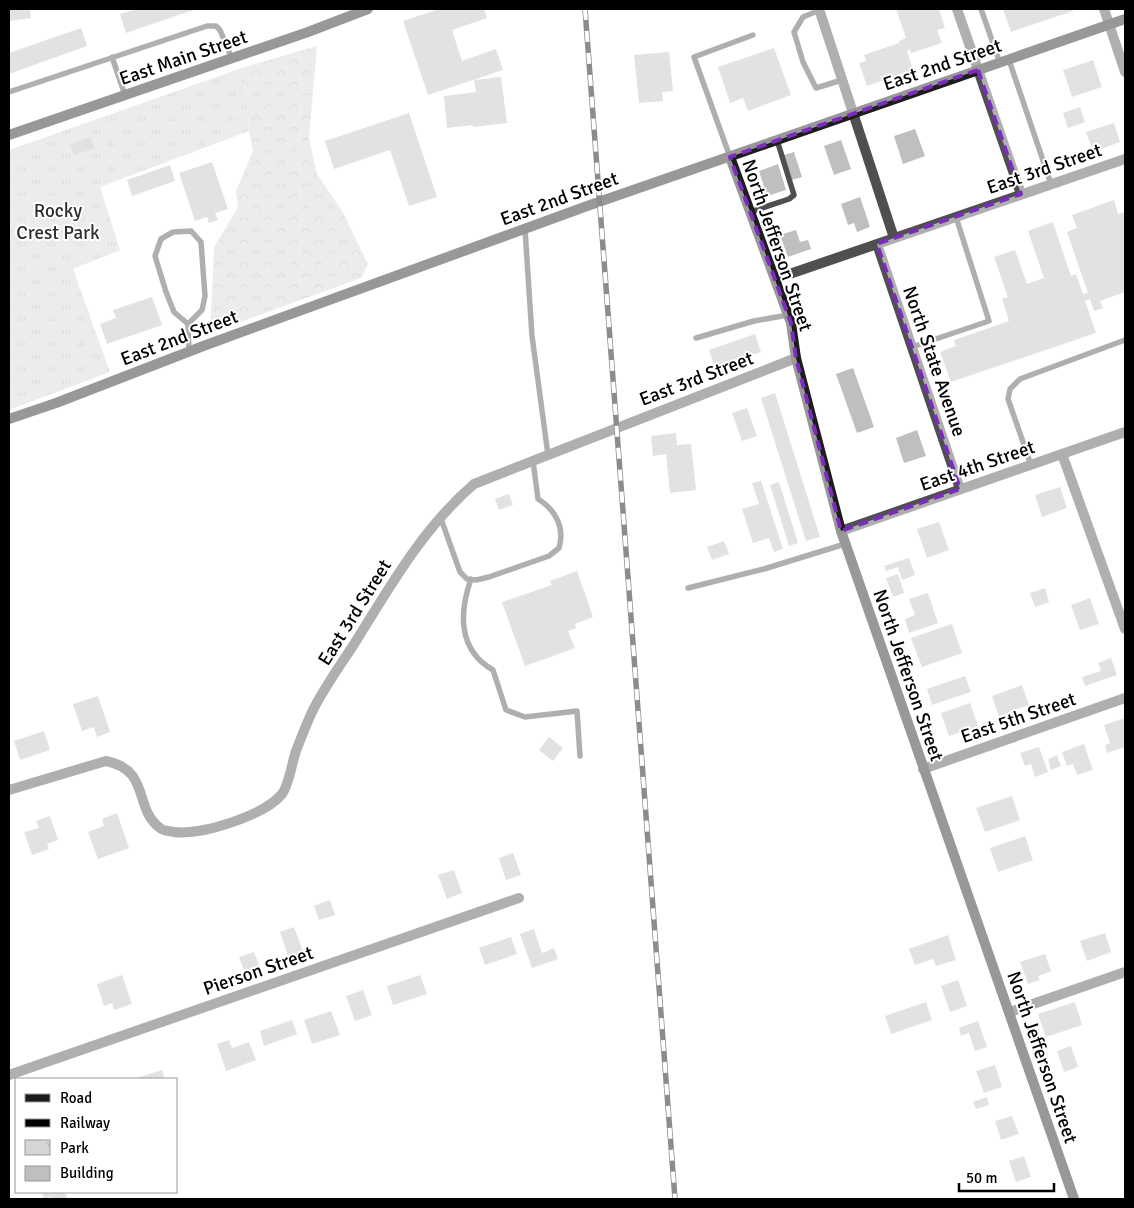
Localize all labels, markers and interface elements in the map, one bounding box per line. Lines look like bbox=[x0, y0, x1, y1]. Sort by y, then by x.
street label: East Main Street bbox=[116, 25, 251, 91]
street label: East 2nd Street bbox=[880, 33, 1005, 96]
street label: East 3rd Street bbox=[984, 138, 1105, 200]
street label: North Jefferson Street bbox=[736, 156, 818, 335]
street label: East 2nd Street bbox=[497, 166, 622, 231]
park label: Rocky Crest Park bbox=[16, 199, 100, 245]
street label: North State Avenue bbox=[897, 283, 971, 440]
street label: East 2nd Street bbox=[117, 304, 242, 371]
street label: East 3rd Street bbox=[636, 346, 757, 412]
street label: East 4th Street bbox=[917, 435, 1038, 497]
street label: East 3rd Street bbox=[313, 555, 397, 670]
street label: North Jefferson Street bbox=[867, 586, 949, 765]
street label: East 5th Street bbox=[958, 687, 1079, 749]
street label: Pierson Street bbox=[200, 941, 317, 1001]
street label: North Jefferson Street bbox=[1001, 968, 1083, 1147]
legend bbox=[15, 1078, 178, 1193]
text: Road bbox=[60, 1089, 92, 1107]
text: Railway bbox=[60, 1114, 110, 1132]
text: Park bbox=[60, 1139, 89, 1157]
scale bar bbox=[959, 1160, 1054, 1192]
text: Building bbox=[60, 1164, 114, 1182]
text: 50 m bbox=[966, 1169, 997, 1187]

